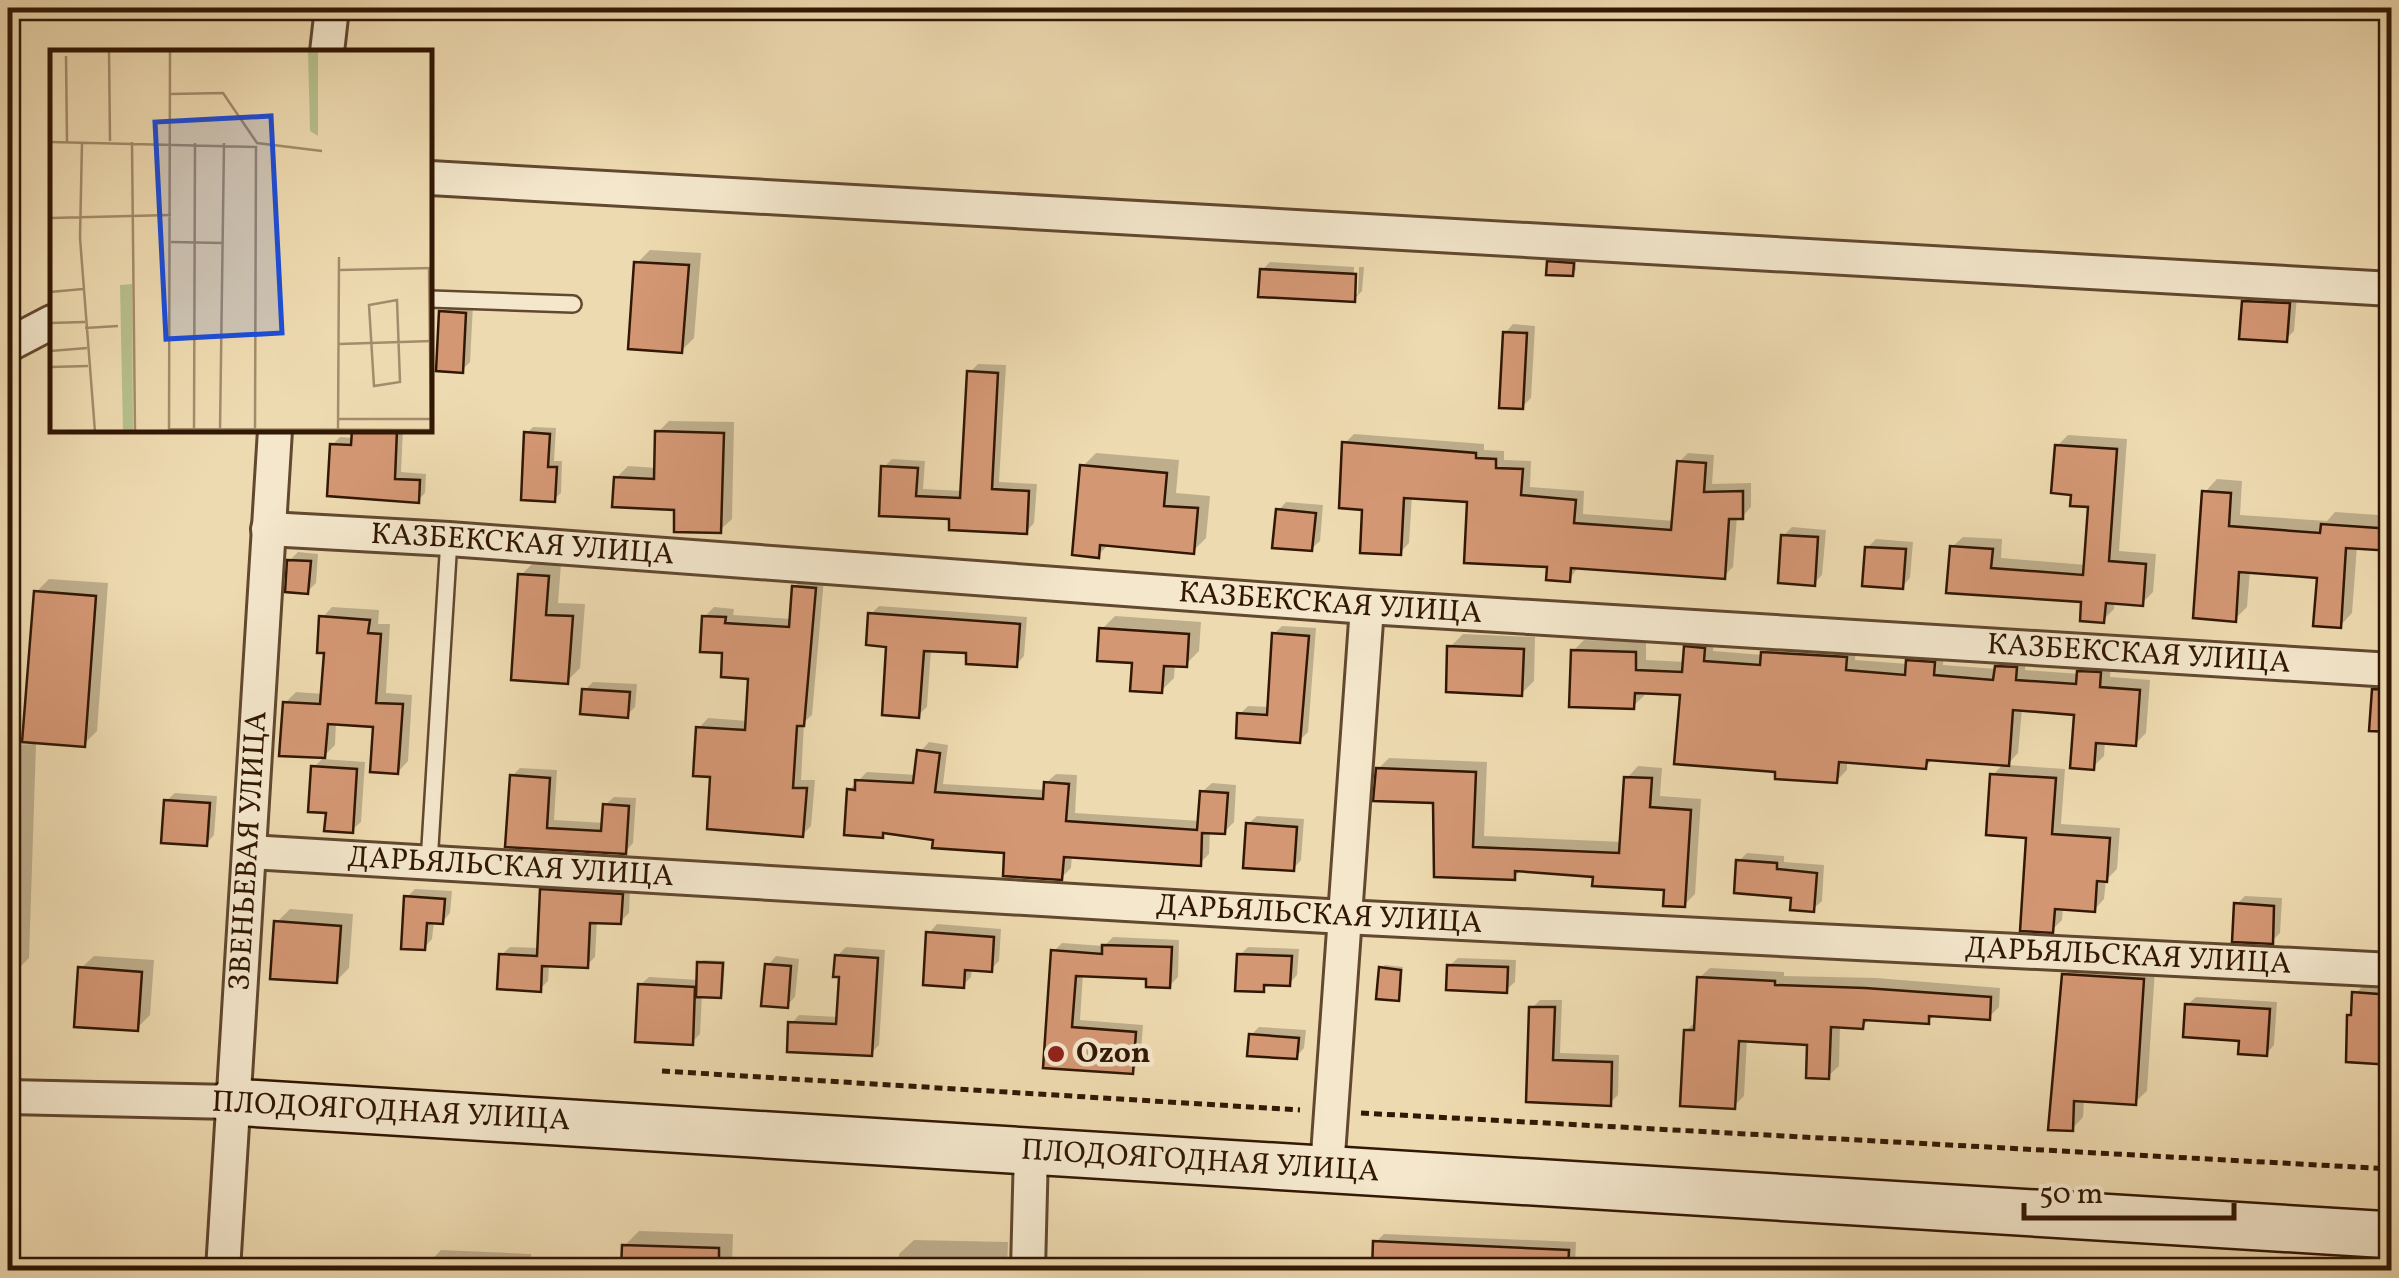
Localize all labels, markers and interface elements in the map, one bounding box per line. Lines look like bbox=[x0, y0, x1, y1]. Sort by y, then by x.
inset map bbox=[50, 50, 432, 432]
street label: КАЗБЕКСКАЯ УЛИЦА bbox=[370, 514, 676, 577]
street label: КАЗБЕКСКАЯ УЛИЦА bbox=[1177, 572, 1483, 635]
street label: КАЗБЕКСКАЯ УЛИЦА bbox=[1986, 624, 2292, 685]
street label: ЗВЕНЬЕВАЯ УЛИЦА bbox=[219, 710, 279, 992]
street label: ДАРЬЯЛЬСКАЯ УЛИЦА bbox=[346, 837, 675, 898]
street label: ДАРЬЯЛЬСКАЯ УЛИЦА bbox=[1155, 885, 1483, 945]
street label: ДАРЬЯЛЬСКАЯ УЛИЦА bbox=[1964, 927, 2292, 986]
place label: Ozon bbox=[1076, 1033, 1150, 1075]
marker: Ozon bbox=[1045, 1043, 1067, 1065]
street label: ПЛОДОЯГОДНАЯ УЛИЦА bbox=[211, 1082, 571, 1142]
street label: ПЛОДОЯГОДНАЯ УЛИЦА bbox=[1020, 1130, 1381, 1194]
scale bar bbox=[2024, 1158, 2234, 1220]
text: 50 m bbox=[2039, 1174, 2103, 1216]

